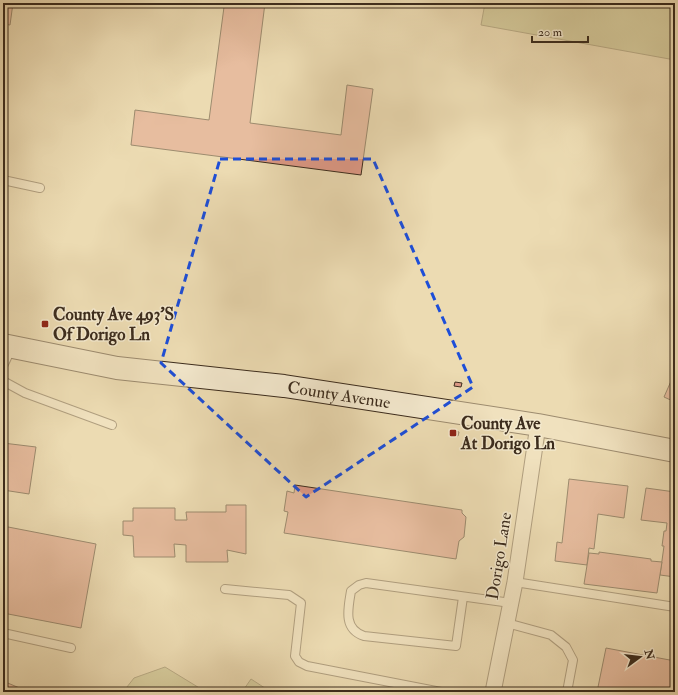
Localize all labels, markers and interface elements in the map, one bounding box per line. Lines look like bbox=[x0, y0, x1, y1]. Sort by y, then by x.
scale bar bbox=[532, 18, 588, 44]
text: 20 m bbox=[538, 25, 563, 40]
place label: County Ave 493'S Of Dorigo Ln bbox=[53, 304, 174, 346]
marker: County Ave 493'S Of Dorigo Ln bbox=[40, 319, 50, 329]
street label: County Avenue bbox=[286, 376, 392, 413]
place label: County Ave At Dorigo Ln bbox=[460, 413, 555, 455]
marker: County Ave At Dorigo Ln bbox=[448, 428, 458, 438]
street label: Dorigo Lane bbox=[482, 511, 516, 601]
north arrow bbox=[620, 637, 660, 677]
text: N bbox=[641, 647, 657, 662]

